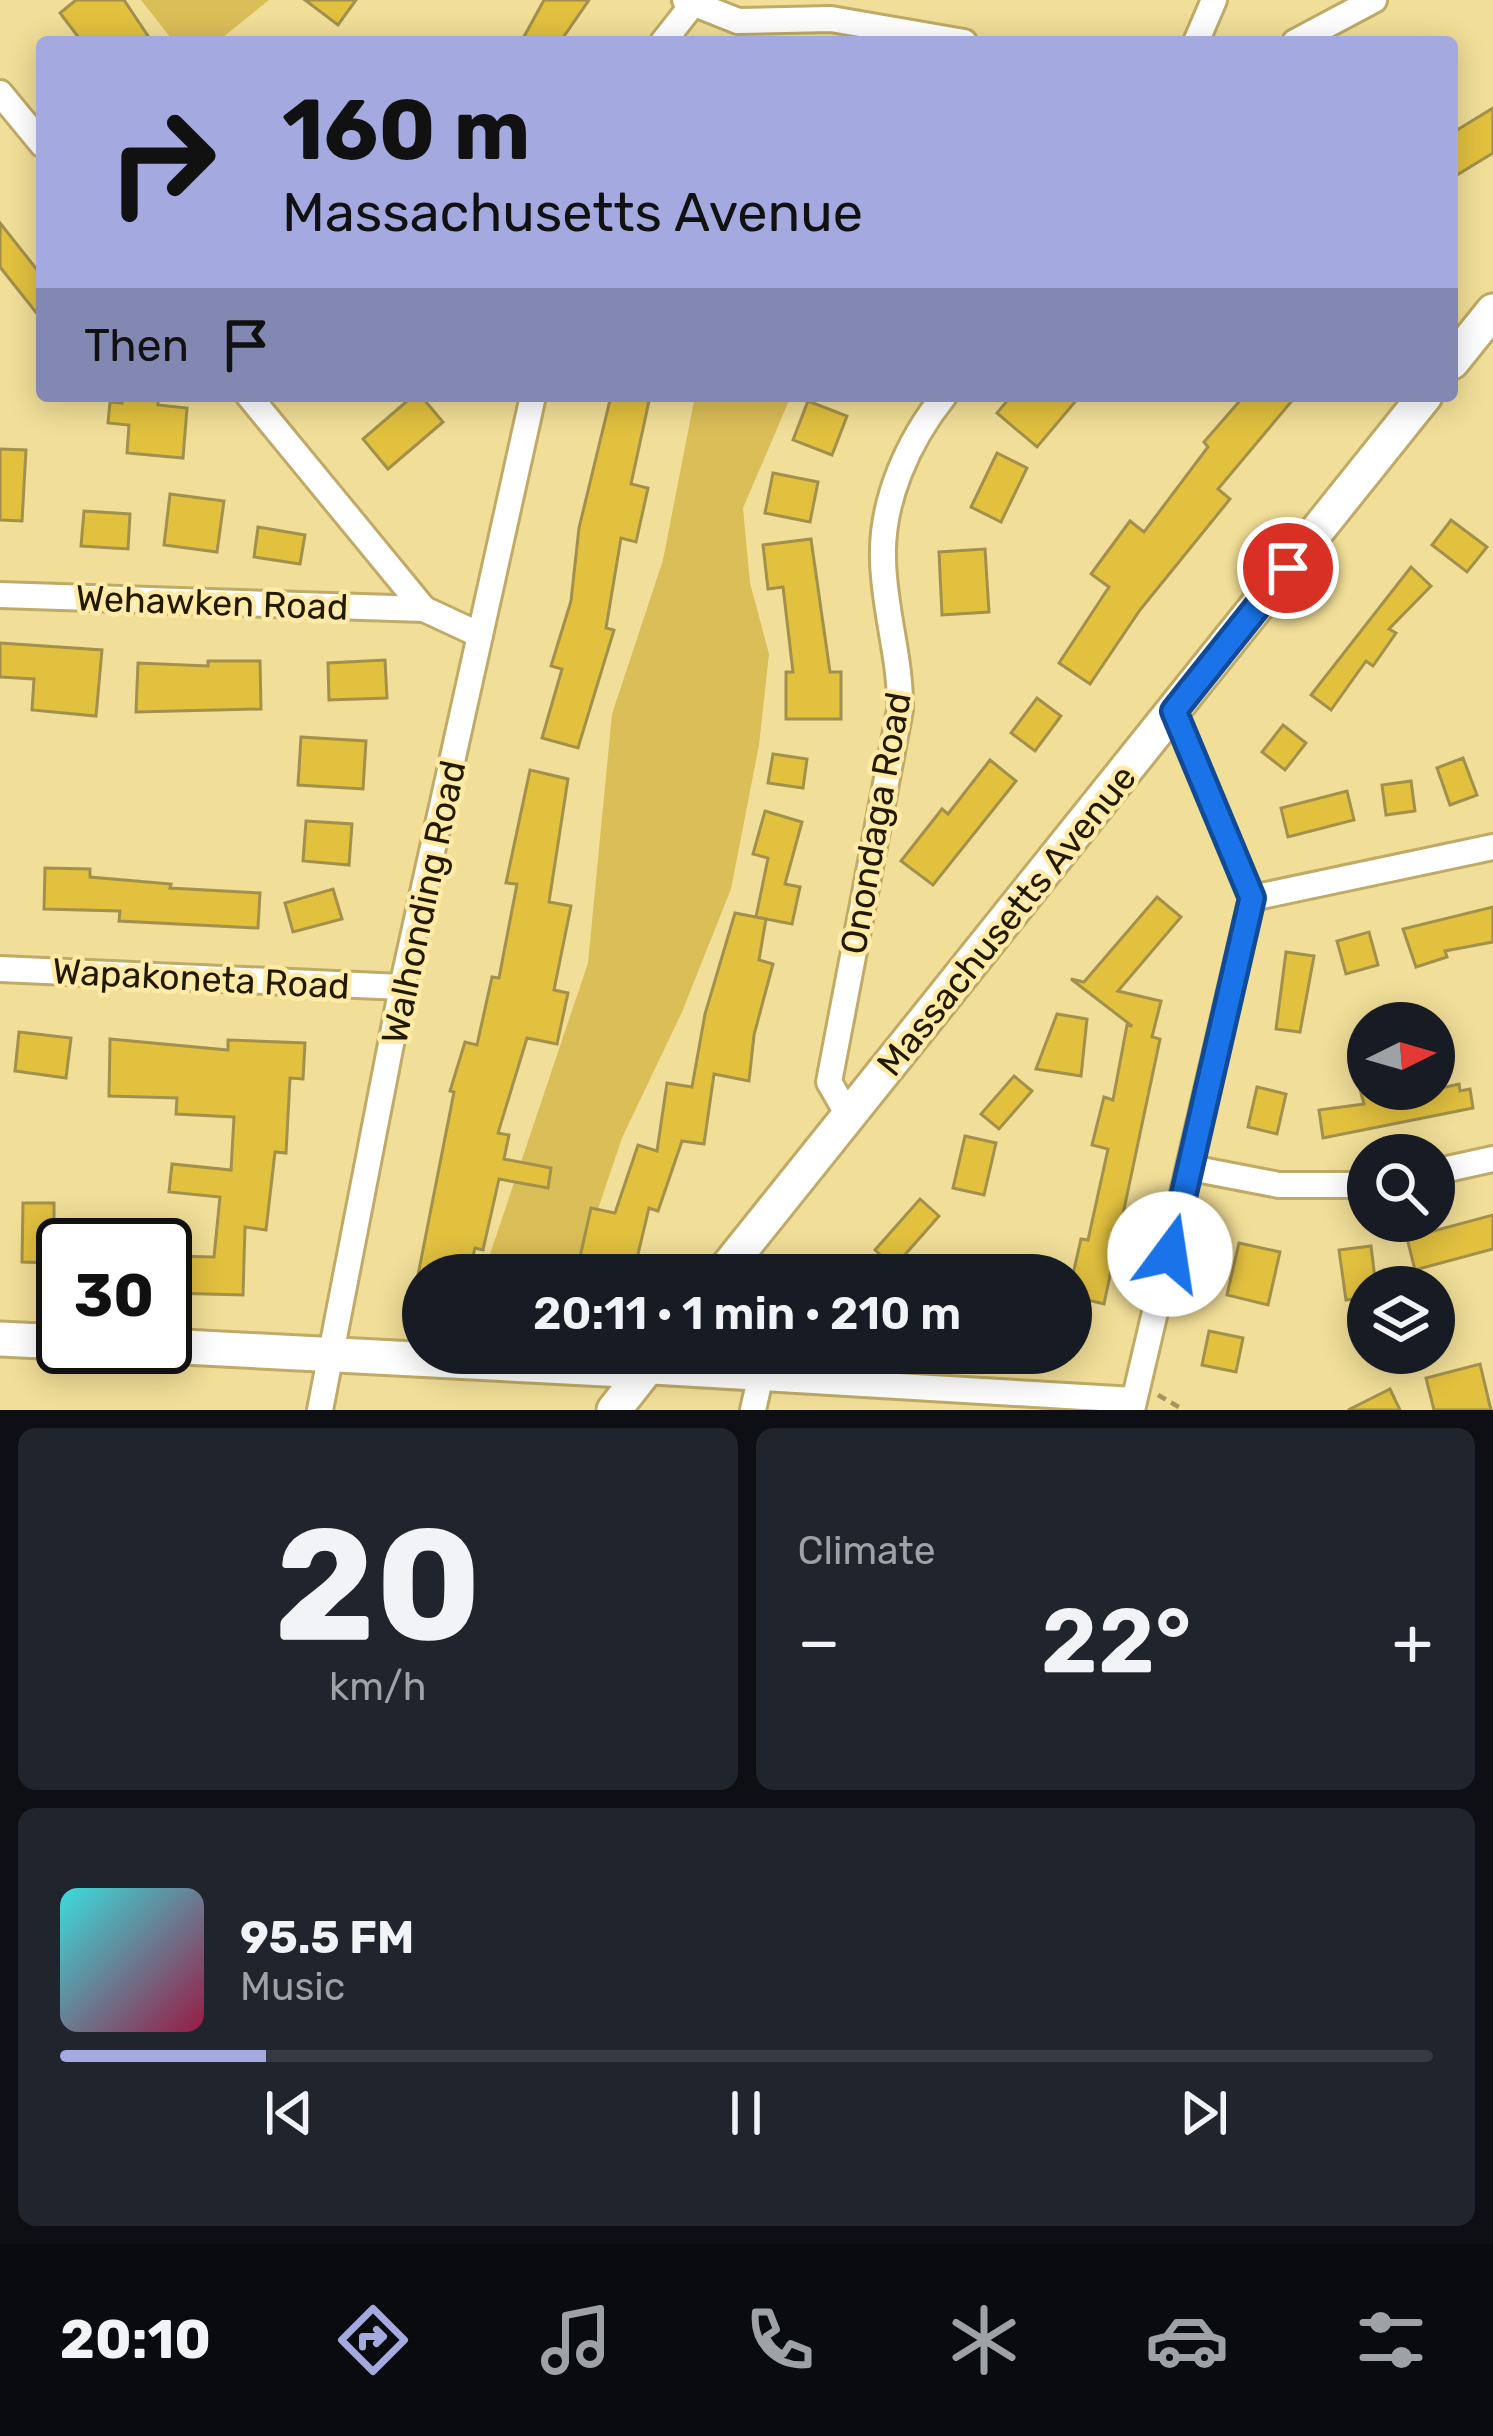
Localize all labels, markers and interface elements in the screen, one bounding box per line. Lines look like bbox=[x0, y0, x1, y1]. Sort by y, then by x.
text: 160 m bbox=[282, 80, 530, 180]
icon: right bbox=[84, 84, 240, 240]
text: Massachusetts Avenue bbox=[282, 181, 863, 245]
icon: arrive bbox=[213, 312, 279, 378]
text: Then bbox=[84, 319, 189, 372]
pin bbox=[1237, 517, 1339, 619]
icon: arrive bbox=[1255, 535, 1321, 601]
street label: Wehawken Road bbox=[75, 576, 349, 629]
street label: Onondaga Road bbox=[831, 689, 920, 958]
street label: Walhonding Road bbox=[372, 756, 475, 1048]
street label: Massachusetts Avenue bbox=[868, 756, 1145, 1084]
street label: Wapakoneta Road bbox=[51, 949, 351, 1008]
north arrow bbox=[1347, 1002, 1455, 1110]
map controls bbox=[1347, 1002, 1455, 1374]
button: search bbox=[1347, 1134, 1455, 1242]
position arrow bbox=[1107, 1191, 1233, 1317]
speed limit sign: 30 bbox=[36, 1218, 192, 1374]
button: layers bbox=[1347, 1266, 1455, 1374]
text: 20:11 · 1 min · 210 m bbox=[533, 1287, 961, 1340]
text: 20 bbox=[274, 1493, 481, 1678]
text: Climate bbox=[798, 1528, 936, 1574]
text: 22° bbox=[1041, 1588, 1191, 1695]
text: − bbox=[798, 1602, 840, 1681]
text: + bbox=[1392, 1602, 1433, 1681]
text: km/h bbox=[329, 1664, 426, 1710]
text: 95.5 FM bbox=[240, 1911, 414, 1964]
text: Music bbox=[240, 1964, 345, 2010]
icon: previous bbox=[256, 2080, 322, 2146]
icon: pause bbox=[713, 2080, 779, 2146]
icon: next bbox=[1171, 2080, 1237, 2146]
icon: directions bbox=[331, 2298, 415, 2382]
icon: music bbox=[534, 2298, 618, 2382]
icon: phone bbox=[738, 2298, 822, 2382]
icon: climate bbox=[942, 2298, 1026, 2382]
icon: car bbox=[1145, 2298, 1229, 2382]
icon: filters bbox=[1349, 2298, 1433, 2382]
text: 20:10 bbox=[60, 2308, 211, 2372]

